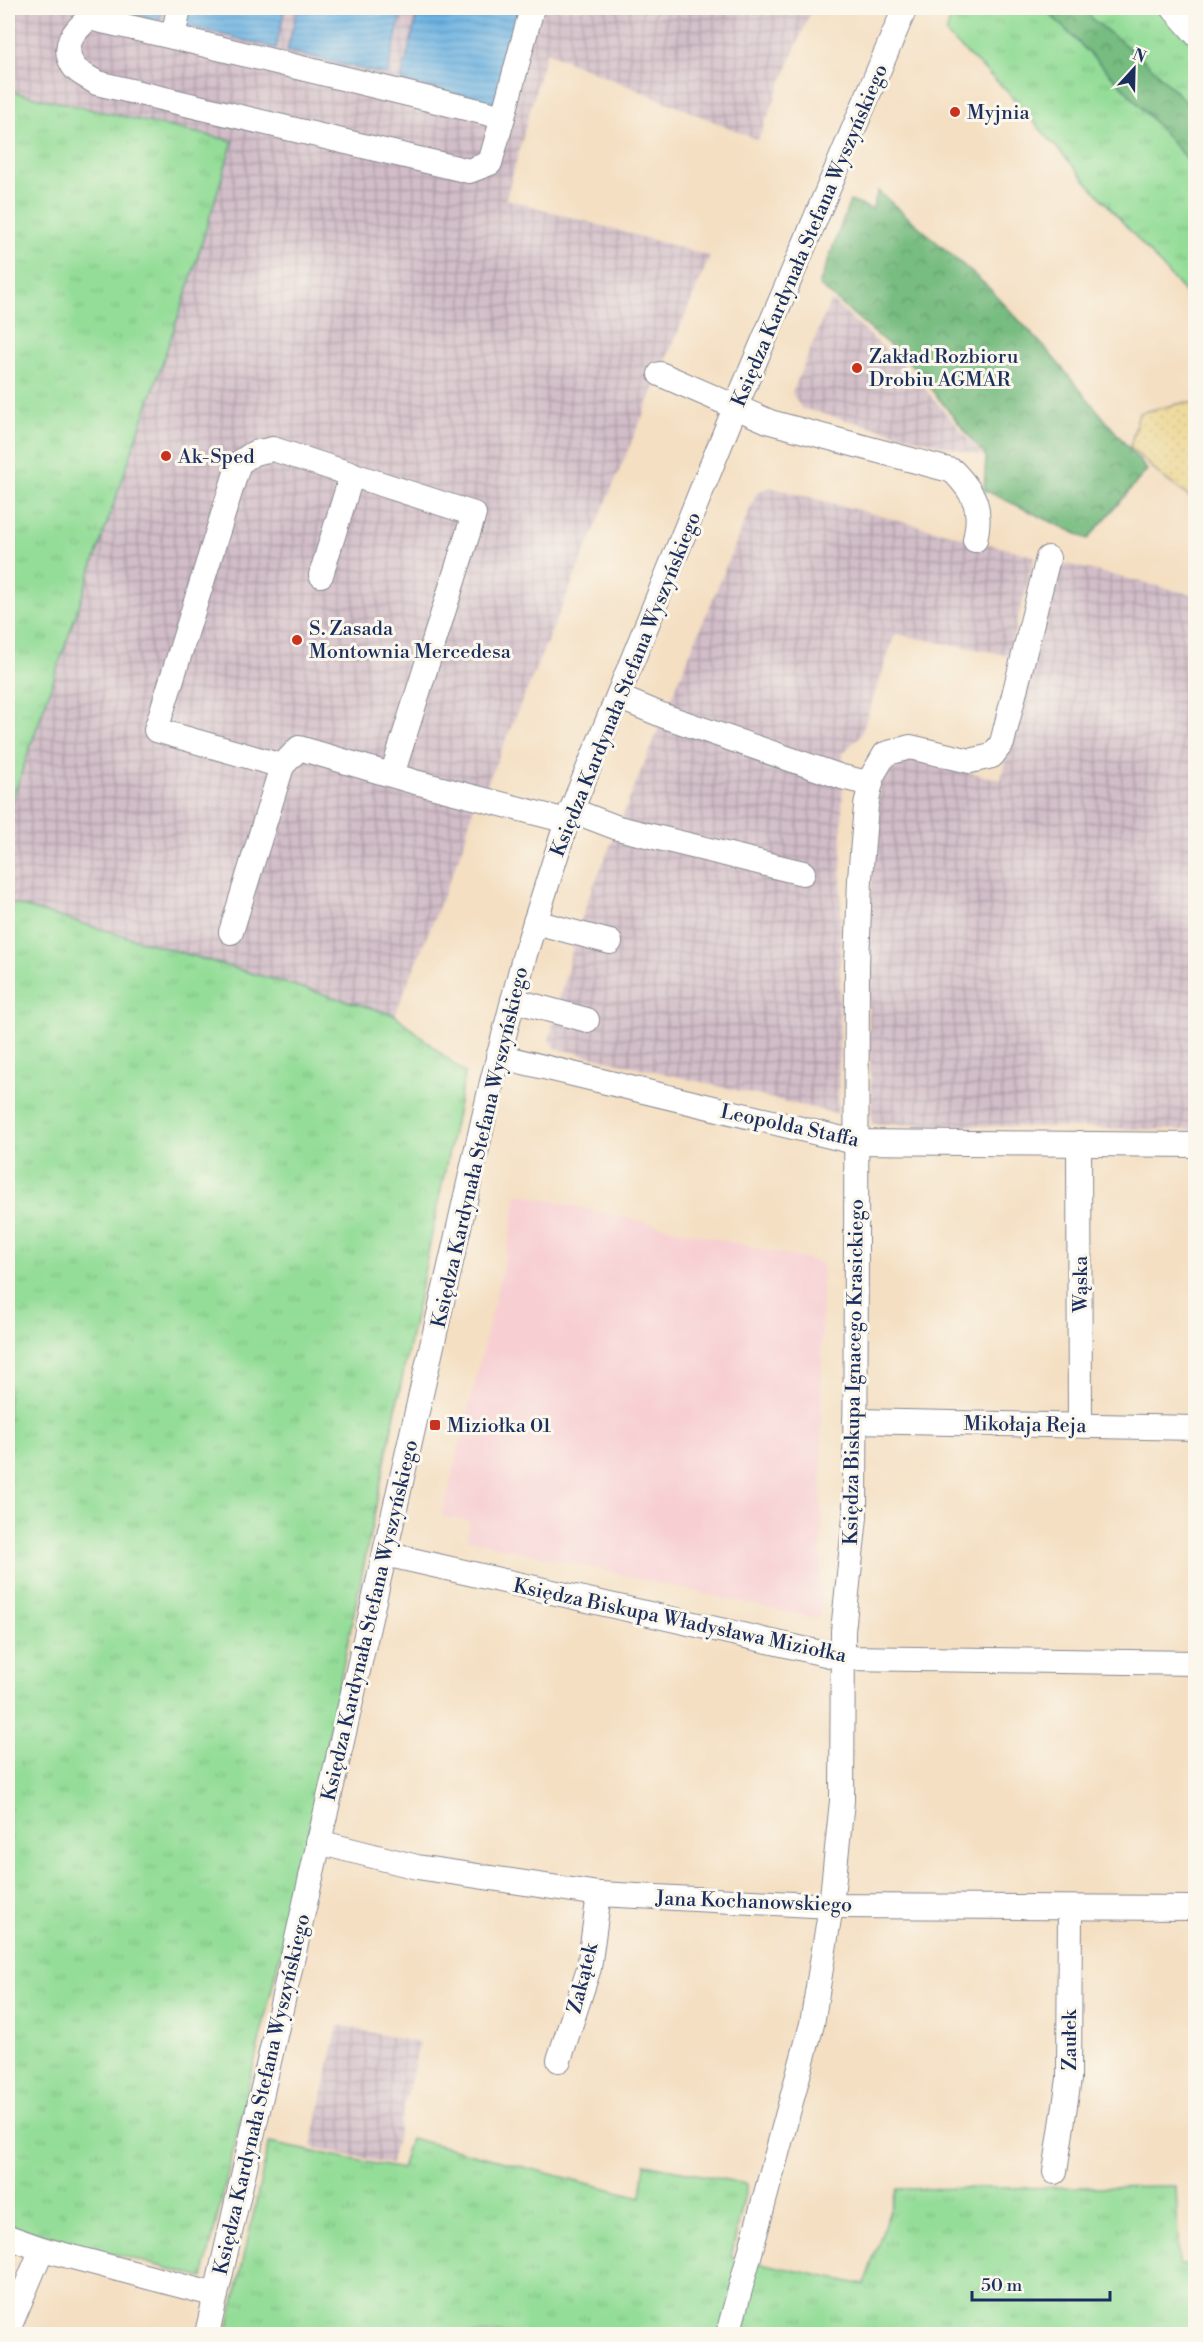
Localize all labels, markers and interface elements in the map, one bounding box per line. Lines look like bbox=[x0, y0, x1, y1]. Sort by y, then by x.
north arrow bbox=[1104, 39, 1164, 99]
text: N bbox=[1130, 44, 1149, 68]
street label: Księdza Kardynała Stefana Wyszyńskiego bbox=[727, 61, 894, 411]
place label: Myjnia bbox=[967, 101, 1031, 126]
marker: Myjnia bbox=[948, 105, 962, 119]
place label: Zakład Rozbioru Drobiu AGMAR bbox=[869, 345, 1019, 393]
marker: Zakład Rozbioru Drobiu AGMAR bbox=[850, 361, 864, 375]
place label: Ak-Sped bbox=[177, 445, 255, 470]
marker: Ak-Sped bbox=[159, 449, 173, 463]
street label: Księdza Kardynała Stefana Wyszyńskiego bbox=[546, 508, 707, 861]
place label: S. Zasada Montownia Mercedesa bbox=[309, 617, 512, 665]
marker: S. Zasada Montownia Mercedesa bbox=[290, 633, 304, 647]
street label: Księdza Kardynała Stefana Wyszyńskiego bbox=[427, 964, 534, 1330]
street label: Leopolda Staffa bbox=[718, 1100, 862, 1154]
street label: Księdza Biskupa Ignacego Krasickiego bbox=[839, 1199, 870, 1545]
street label: Wąska bbox=[1069, 1255, 1094, 1313]
street label: Mikołaja Reja bbox=[963, 1412, 1088, 1439]
place label: Miziołka 01 bbox=[447, 1414, 552, 1439]
marker: Miziołka 01 bbox=[428, 1418, 442, 1432]
street label: Księdza Kardynała Stefana Wyszyńskiego bbox=[317, 1437, 424, 1803]
street label: Księdza Biskupa Władysława Miziołka bbox=[511, 1574, 849, 1669]
street label: Jana Kochanowskiego bbox=[654, 1887, 853, 1918]
street label: Księdza Kardynała Stefana Wyszyńskiego bbox=[209, 1911, 316, 2277]
street label: Zakątek bbox=[563, 1939, 605, 2016]
street label: Zaułek bbox=[1058, 2008, 1083, 2071]
scale bar bbox=[972, 2264, 1110, 2302]
text: 50 m bbox=[981, 2274, 1023, 2297]

